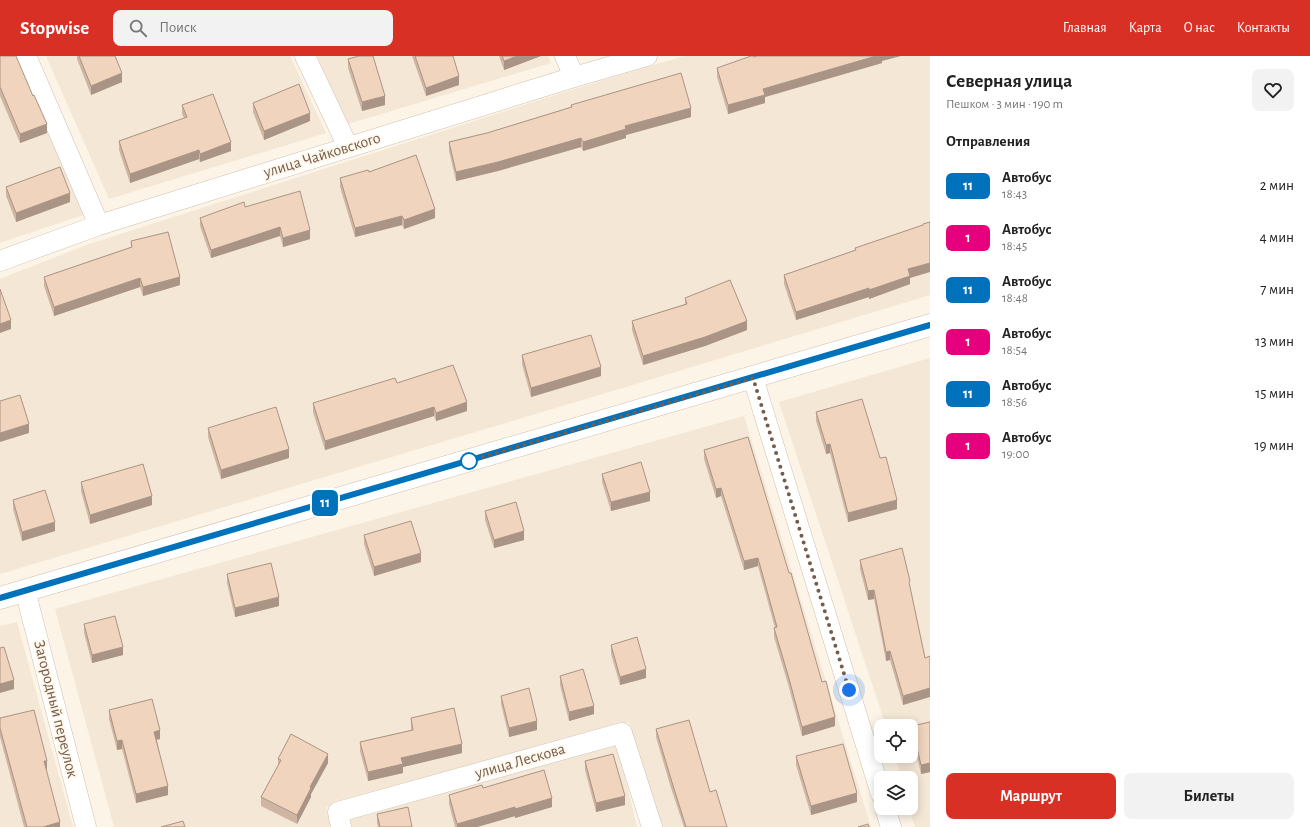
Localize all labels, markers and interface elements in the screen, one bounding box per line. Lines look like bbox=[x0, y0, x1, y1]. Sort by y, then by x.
search box bbox=[113, 10, 393, 46]
icon: search bbox=[127, 17, 149, 39]
text: Stopwise bbox=[20, 19, 89, 38]
text: Поиск bbox=[159, 20, 197, 35]
text: Главная bbox=[1063, 21, 1107, 35]
text: Карта bbox=[1129, 21, 1162, 35]
text: О нас bbox=[1184, 21, 1215, 35]
text: Контакты bbox=[1237, 21, 1290, 35]
button: heart bbox=[1252, 69, 1294, 111]
text: Северная улица bbox=[946, 72, 1072, 91]
text: Пешком · 3 мин · 190 m bbox=[946, 98, 1063, 111]
street label: улица Чайковского bbox=[261, 130, 383, 182]
text: Отправления bbox=[946, 134, 1030, 149]
text: Автобус bbox=[1002, 170, 1052, 185]
text: 2 мин bbox=[1260, 178, 1294, 193]
text: 11 bbox=[963, 179, 973, 193]
text: 18:43 bbox=[1002, 188, 1027, 201]
text: Автобус bbox=[1002, 222, 1052, 237]
text: 4 мин bbox=[1259, 230, 1294, 245]
text: 1 bbox=[965, 231, 971, 245]
text: 18:45 bbox=[1002, 240, 1027, 253]
text: Автобус bbox=[1002, 274, 1052, 289]
text: 7 мин bbox=[1260, 282, 1294, 297]
text: 11 bbox=[963, 283, 973, 297]
text: 18:48 bbox=[1002, 292, 1028, 305]
text: Автобус bbox=[1002, 326, 1052, 341]
text: 13 мин bbox=[1255, 334, 1294, 349]
text: 1 bbox=[965, 335, 971, 349]
text: 18:54 bbox=[1002, 344, 1027, 357]
text: Автобус bbox=[1002, 378, 1052, 393]
text: 15 мин bbox=[1255, 386, 1294, 401]
text: 11 bbox=[963, 387, 973, 401]
text: 18:56 bbox=[1002, 396, 1027, 409]
text: Автобус bbox=[1002, 430, 1052, 445]
text: 19 мин bbox=[1254, 438, 1294, 453]
text: 1 bbox=[965, 439, 971, 453]
text: 19:00 bbox=[1002, 448, 1029, 461]
unlabelled marker bbox=[460, 452, 478, 470]
line badge: 11 bbox=[307, 490, 343, 516]
text: 11 bbox=[320, 496, 330, 510]
street label: Загородный переулок bbox=[30, 639, 81, 780]
your location bbox=[839, 680, 859, 700]
map controls bbox=[874, 719, 918, 815]
button: locate bbox=[874, 719, 918, 763]
street label: улица Лескова bbox=[472, 740, 567, 783]
button: layers bbox=[874, 771, 918, 815]
button: Маршрут bbox=[946, 773, 1116, 819]
button: Билеты bbox=[1124, 773, 1294, 819]

